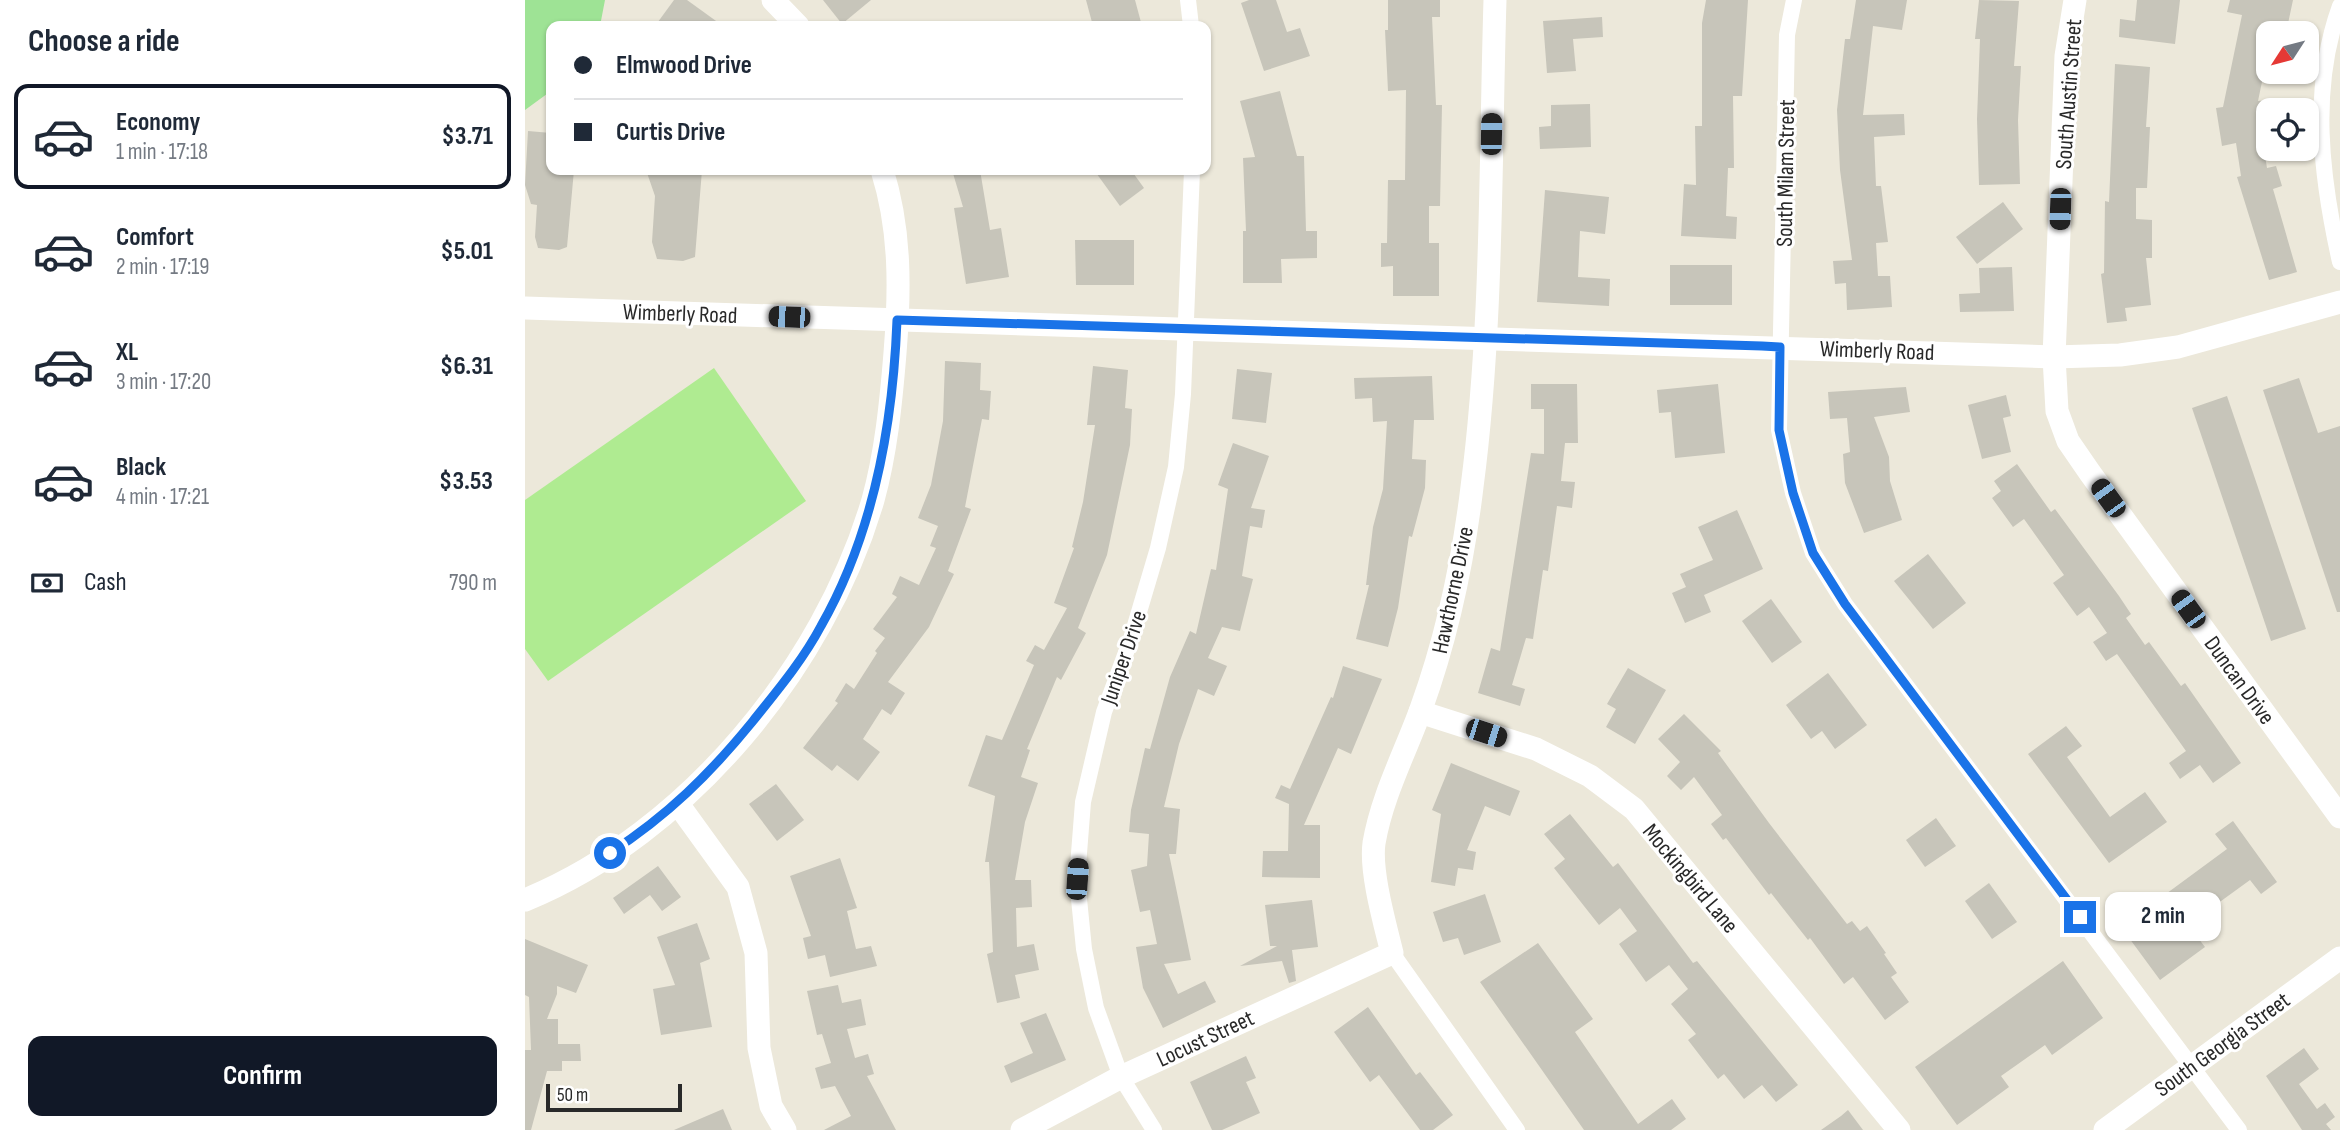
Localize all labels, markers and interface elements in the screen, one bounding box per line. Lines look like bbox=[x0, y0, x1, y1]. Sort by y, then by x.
street label: South Austin Street bbox=[2050, 18, 2088, 170]
north arrow bbox=[2256, 21, 2319, 84]
map controls bbox=[2256, 21, 2319, 161]
text: Choose a ride bbox=[28, 22, 180, 61]
text: Elmwood Drive bbox=[616, 50, 752, 81]
button: locate bbox=[2256, 98, 2319, 161]
street label: South Milam Street bbox=[1771, 99, 1801, 247]
icon: car bbox=[32, 105, 95, 168]
text: Economy bbox=[116, 107, 200, 138]
car bbox=[1481, 113, 1502, 155]
text: Curtis Drive bbox=[616, 117, 725, 148]
text: $3.71 bbox=[442, 121, 493, 152]
text: 1 min · 17:18 bbox=[116, 138, 208, 166]
car bbox=[2049, 188, 2072, 230]
icon: car bbox=[32, 220, 95, 283]
text: Comfort bbox=[116, 222, 194, 253]
text: $5.01 bbox=[440, 236, 493, 267]
text: 2 min · 17:19 bbox=[116, 253, 210, 281]
street label: Wimberly Road bbox=[622, 298, 738, 330]
car bbox=[768, 306, 811, 328]
icon: car bbox=[32, 335, 95, 398]
street label: Wimberly Road bbox=[1819, 335, 1935, 367]
text: XL bbox=[116, 337, 138, 368]
text: $6.31 bbox=[440, 351, 493, 382]
text: 3 min · 17:20 bbox=[116, 368, 211, 396]
icon: car bbox=[32, 450, 95, 513]
text: Black bbox=[116, 452, 166, 483]
text: $3.53 bbox=[439, 466, 493, 497]
car bbox=[2088, 475, 2129, 521]
text: 4 min · 17:21 bbox=[116, 483, 209, 511]
street label: Hawthorne Drive bbox=[1426, 524, 1480, 656]
icon: cash bbox=[28, 564, 66, 602]
text: Cash bbox=[84, 567, 127, 598]
text: 790 m bbox=[449, 569, 497, 597]
car bbox=[2168, 586, 2209, 632]
street label: Juniper Drive bbox=[1094, 607, 1153, 709]
street label: Duncan Drive bbox=[2198, 631, 2281, 730]
car bbox=[1463, 717, 1510, 749]
street label: Mockingbird Lane bbox=[1636, 818, 1744, 939]
route start bbox=[594, 837, 626, 869]
car bbox=[1066, 857, 1089, 901]
callout: 2 min bbox=[2105, 892, 2220, 942]
route end bbox=[2064, 901, 2096, 933]
text: 2 min bbox=[2141, 902, 2185, 930]
street label: South Georgia Street bbox=[2150, 986, 2296, 1103]
street label: Locust Street bbox=[1152, 1004, 1259, 1074]
button: Confirm bbox=[28, 1036, 497, 1116]
scale bar bbox=[546, 1081, 683, 1113]
text: 50 m bbox=[557, 1084, 588, 1107]

